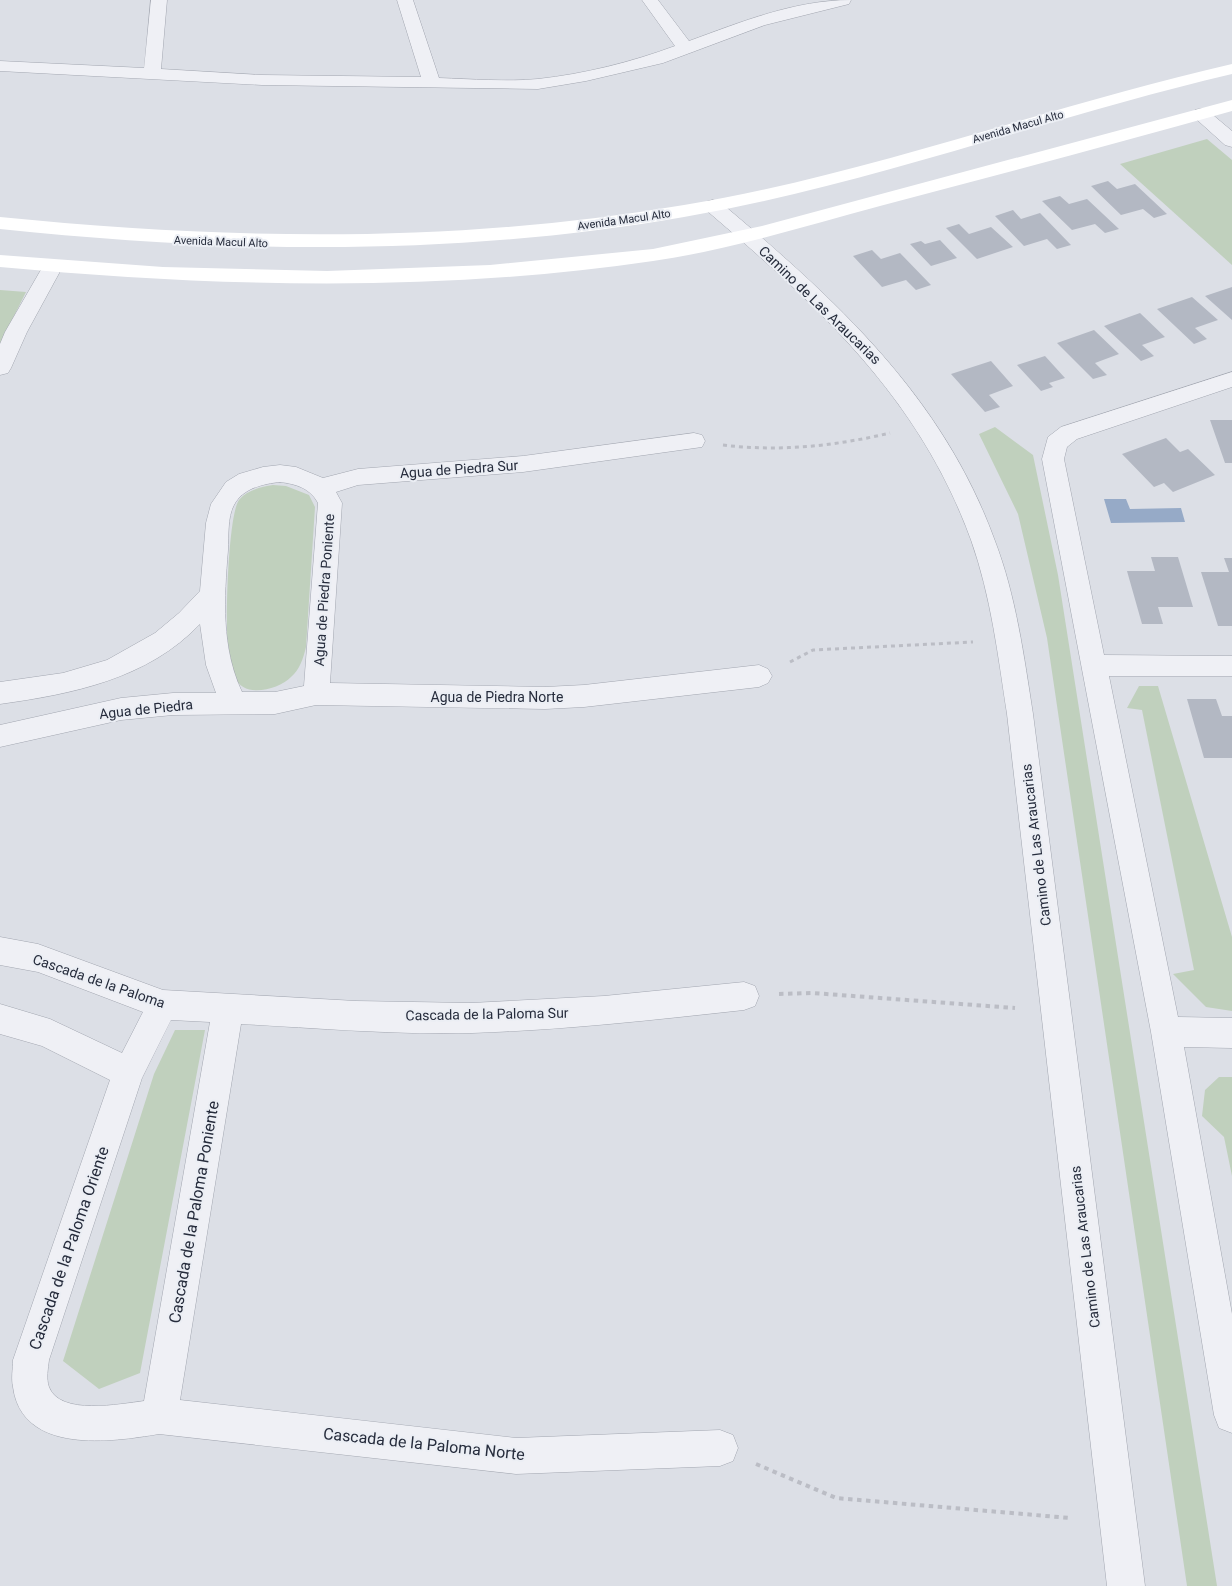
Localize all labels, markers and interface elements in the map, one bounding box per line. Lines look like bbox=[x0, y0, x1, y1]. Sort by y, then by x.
street label: Avenida Macul Alto bbox=[971, 108, 1065, 146]
street label: Avenida Macul Alto bbox=[577, 207, 671, 233]
street label: Avenida Macul Alto bbox=[174, 234, 268, 250]
street label: Camino de Las Araucarias bbox=[756, 243, 884, 367]
street label: Agua de Piedra Sur bbox=[399, 457, 519, 481]
street label: Agua de Piedra Poniente bbox=[311, 513, 337, 667]
street label: Agua de Piedra Norte bbox=[431, 689, 563, 705]
street label: Agua de Piedra bbox=[98, 696, 194, 722]
street label: Camino de Las Araucarias bbox=[1018, 763, 1054, 927]
street label: Cascada de la Paloma bbox=[31, 951, 167, 1011]
street label: Cascada de la Paloma Sur bbox=[405, 1005, 569, 1023]
street label: Cascada de la Paloma Poniente bbox=[165, 1099, 223, 1325]
street label: Cascada de la Paloma Oriente bbox=[25, 1144, 113, 1352]
street label: Camino de Las Araucarias bbox=[1067, 1165, 1103, 1329]
street label: Cascada de la Paloma Norte bbox=[322, 1424, 526, 1464]

